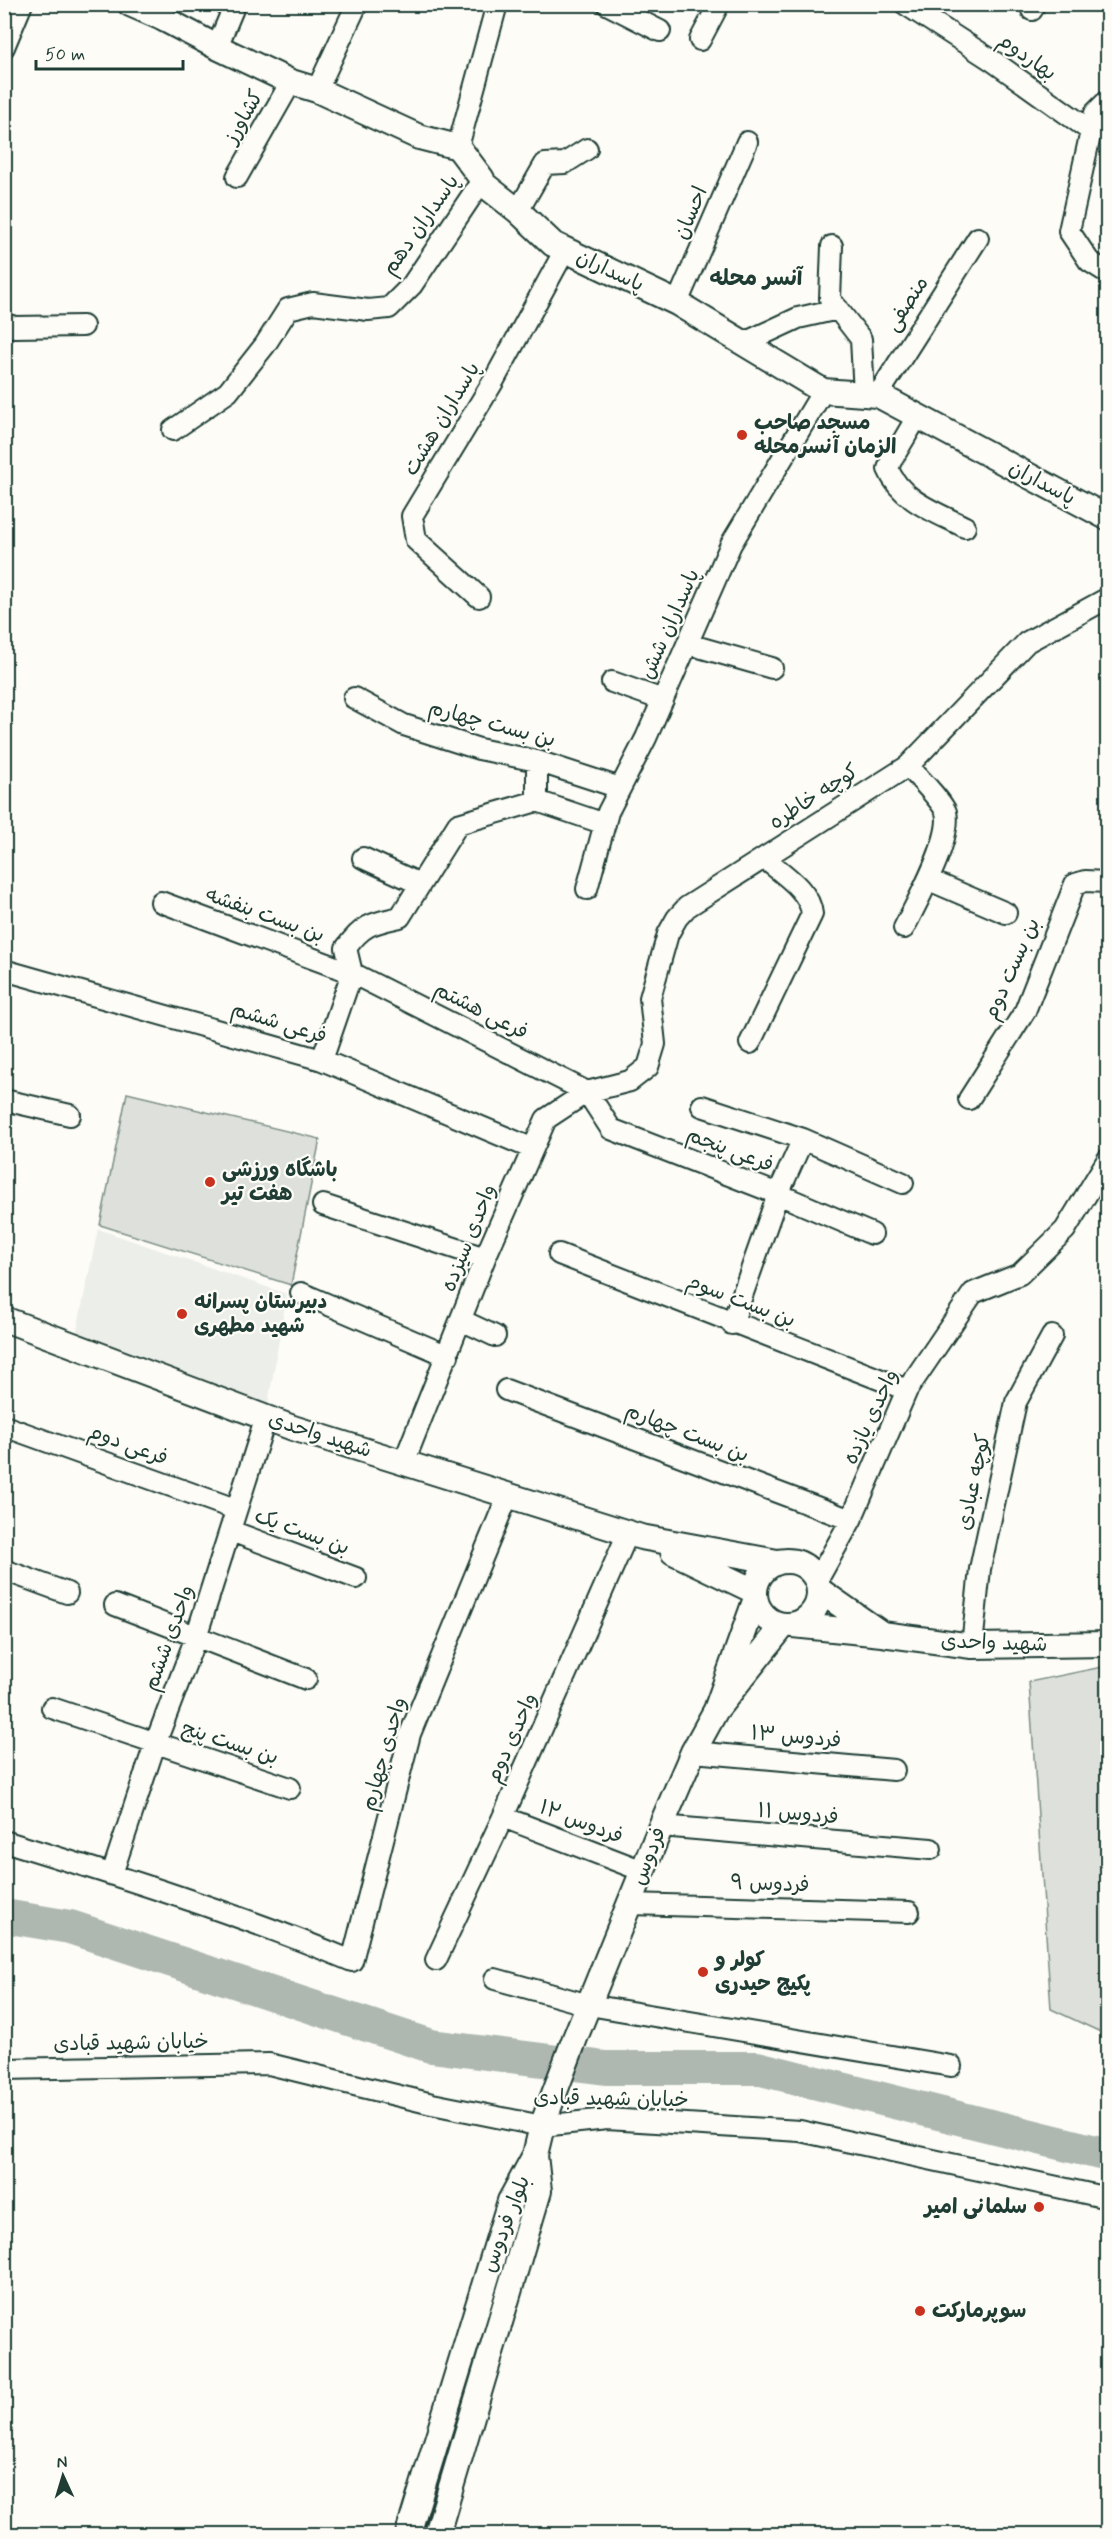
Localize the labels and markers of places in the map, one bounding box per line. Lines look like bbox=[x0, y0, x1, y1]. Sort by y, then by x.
place label: مسجد صاحب الزمان آنسرمحله bbox=[754, 409, 896, 461]
marker: مسجد صاحب الزمان آنسرمحله bbox=[735, 428, 749, 442]
place label: باشگاه ورزشی هفت تیر bbox=[220, 1156, 338, 1208]
marker: باشگاه ورزشی هفت تیر bbox=[203, 1175, 217, 1189]
place label: دبیرستان پسرانه شهید مطهری bbox=[194, 1288, 327, 1340]
marker: دبیرستان پسرانه شهید مطهری bbox=[175, 1307, 189, 1321]
place label: کولر و پکیج حیدری bbox=[713, 1946, 811, 1998]
marker: کولر و پکیج حیدری bbox=[696, 1965, 710, 1979]
place label: سلمانی امیر bbox=[922, 2193, 1027, 2221]
marker: سلمانی امیر bbox=[1032, 2200, 1046, 2214]
place label: سوپرمارکت bbox=[932, 2297, 1026, 2325]
marker: سوپرمارکت bbox=[913, 2304, 927, 2318]

